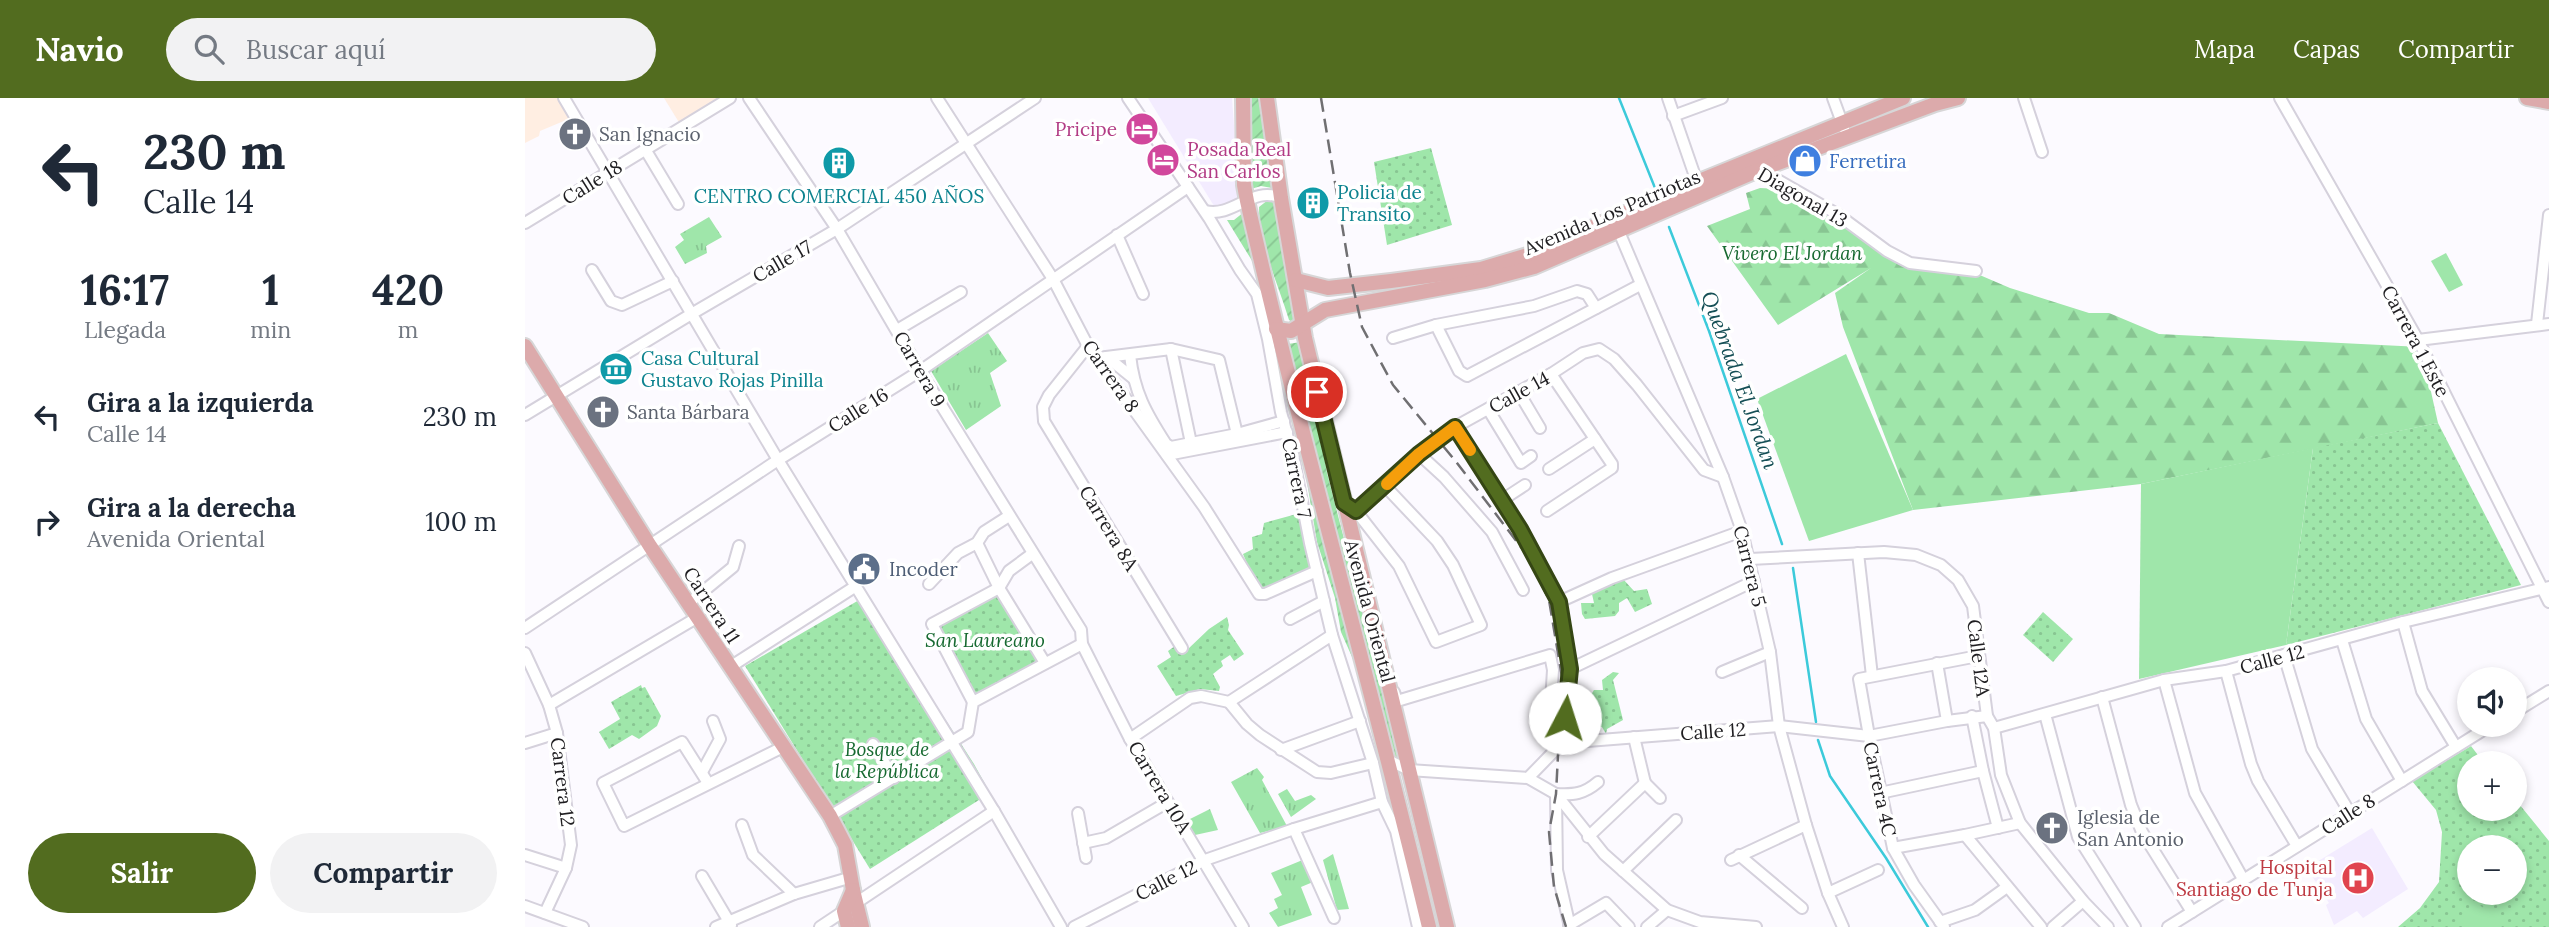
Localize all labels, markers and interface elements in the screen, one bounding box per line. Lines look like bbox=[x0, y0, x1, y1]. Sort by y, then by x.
search box bbox=[166, 18, 656, 81]
text: Navio bbox=[35, 28, 124, 70]
icon: search bbox=[190, 30, 228, 68]
text: Buscar aquí bbox=[246, 33, 386, 66]
text: Mapa bbox=[2194, 34, 2255, 65]
text: Capas bbox=[2293, 34, 2360, 65]
text: Compartir bbox=[2398, 34, 2514, 65]
hotel icon: Pricipe bbox=[1123, 110, 1161, 148]
church icon: San Ignacio bbox=[556, 115, 594, 153]
place label: Pricipe bbox=[1055, 117, 1117, 141]
text: 230 m bbox=[143, 120, 286, 182]
place label: San Ignacio bbox=[599, 122, 701, 146]
icon: left bbox=[28, 126, 119, 217]
place label: Posada Real San Carlos bbox=[1187, 137, 1291, 183]
hotel icon: Posada Real San Carlos bbox=[1144, 141, 1182, 179]
shop icon: Ferretira bbox=[1786, 142, 1824, 180]
building icon: CENTRO COMERCIAL 450 AÑOS bbox=[820, 144, 858, 182]
place label: Ferretira bbox=[1829, 149, 1907, 173]
street label: Calle 18 bbox=[558, 154, 626, 210]
street label: Diagonal 13 bbox=[1754, 162, 1852, 232]
street label: Avenida Los Patriotas bbox=[1519, 164, 1704, 260]
place label: Policia de Transito bbox=[1337, 180, 1422, 226]
text: Calle 14 bbox=[143, 181, 254, 222]
place label: CENTRO COMERCIAL 450 AÑOS bbox=[694, 184, 984, 208]
building icon: Policia de Transito bbox=[1294, 184, 1332, 222]
street label: Calle 17 bbox=[748, 234, 816, 287]
park label: Vivero El Jordan bbox=[1722, 241, 1863, 265]
text: 16:17 bbox=[81, 263, 169, 317]
text: 1 bbox=[262, 263, 279, 317]
text: 420 bbox=[372, 263, 444, 317]
street label: Carrera 1 Este bbox=[2377, 281, 2455, 401]
water label: Quebrada El Jordan bbox=[1695, 287, 1785, 473]
text: Llegada bbox=[84, 315, 166, 344]
text: min bbox=[250, 315, 291, 344]
text: m bbox=[398, 315, 418, 344]
street label: Carrera 9 bbox=[889, 327, 951, 411]
street label: Carrera 8 bbox=[1077, 335, 1145, 417]
place label: Casa Cultural Gustavo Rojas Pinilla bbox=[641, 346, 824, 392]
museum icon: Casa Cultural Gustavo Rojas Pinilla bbox=[597, 350, 635, 388]
pin bbox=[1287, 362, 1347, 422]
street label: Calle 14 bbox=[1484, 366, 1554, 418]
icon: arrive bbox=[1298, 373, 1336, 411]
street label: Calle 16 bbox=[823, 382, 893, 438]
text: Gira a la izquierda bbox=[87, 386, 314, 419]
church icon: Santa Bárbara bbox=[584, 393, 622, 431]
icon: left bbox=[28, 398, 66, 436]
text: 230 m bbox=[423, 400, 497, 433]
place label: Santa Bárbara bbox=[627, 400, 750, 424]
text: Calle 14 bbox=[87, 419, 167, 448]
street label: Carrera 7 bbox=[1277, 436, 1317, 521]
street label: Carrera 8A bbox=[1074, 481, 1144, 576]
text: Gira a la derecha bbox=[87, 491, 296, 524]
icon: right bbox=[28, 503, 66, 541]
text: 100 m bbox=[425, 505, 497, 538]
street label: Carrera 5 bbox=[1728, 523, 1772, 609]
text: Avenida Oriental bbox=[87, 524, 265, 553]
street label: Avenida Oriental bbox=[1339, 536, 1401, 685]
public building icon: Incoder bbox=[845, 550, 883, 588]
place label: Incoder bbox=[889, 557, 959, 581]
street label: Carrera 11 bbox=[678, 562, 746, 648]
street label: Calle 12A bbox=[1962, 618, 1996, 699]
park label: San Laureano bbox=[925, 628, 1045, 652]
street label: Calle 12 bbox=[2237, 639, 2307, 679]
map controls bbox=[2457, 667, 2527, 905]
button: sound bbox=[2457, 667, 2527, 737]
position arrow bbox=[1528, 681, 1602, 755]
street label: Calle 12 bbox=[1679, 717, 1747, 745]
street label: Carrera 12 bbox=[546, 736, 580, 828]
park label: Bosque de la República bbox=[835, 737, 940, 783]
street label: Carrera 10A bbox=[1123, 737, 1197, 838]
street label: Carrera 4C bbox=[1858, 739, 1902, 839]
button: + bbox=[2457, 751, 2527, 821]
street label: Calle 8 bbox=[2316, 788, 2380, 840]
place label: Iglesia de San Antonio bbox=[2077, 805, 2184, 851]
church icon: Iglesia de San Antonio bbox=[2033, 809, 2071, 847]
button: Salir bbox=[28, 833, 256, 913]
button: Compartir bbox=[270, 833, 497, 913]
button: − bbox=[2457, 835, 2527, 905]
street label: Calle 12 bbox=[1131, 854, 1201, 906]
place label: Hospital Santiago de Tunja bbox=[2176, 855, 2333, 901]
hospital icon: Hospital Santiago de Tunja bbox=[2339, 859, 2377, 897]

